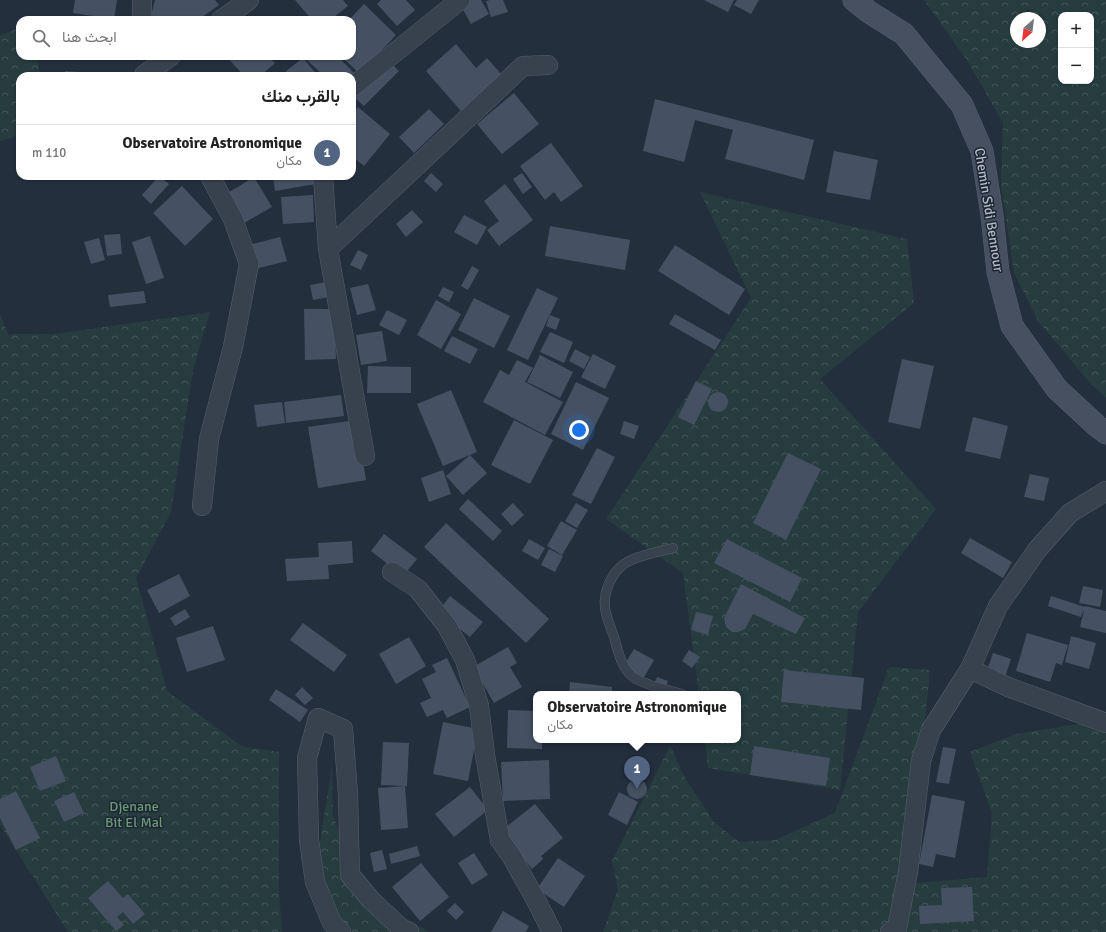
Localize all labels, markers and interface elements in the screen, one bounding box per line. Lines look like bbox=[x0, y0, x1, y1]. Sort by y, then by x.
north arrow bbox=[1010, 12, 1046, 48]
map controls bbox=[1058, 12, 1094, 84]
button: + bbox=[1058, 12, 1094, 48]
search box bbox=[16, 16, 356, 60]
icon: search bbox=[30, 27, 52, 49]
text: ابحث هنا bbox=[62, 28, 117, 46]
button: − bbox=[1058, 48, 1094, 84]
text: بالقرب منك bbox=[262, 86, 340, 107]
text: Observatoire Astronomique bbox=[123, 134, 302, 152]
text: 110 m bbox=[32, 145, 66, 161]
text: 1 bbox=[323, 145, 331, 161]
street label: Chemin Sidi Bennour bbox=[971, 147, 1007, 274]
text: مكان bbox=[276, 153, 302, 169]
your location bbox=[569, 420, 589, 440]
popup bbox=[533, 691, 741, 743]
text: Observatoire Astronomique bbox=[547, 698, 727, 716]
text: مكان bbox=[547, 717, 573, 733]
pin: 1 bbox=[624, 756, 650, 789]
park label: Djenane Bit El Mal bbox=[105, 798, 163, 831]

